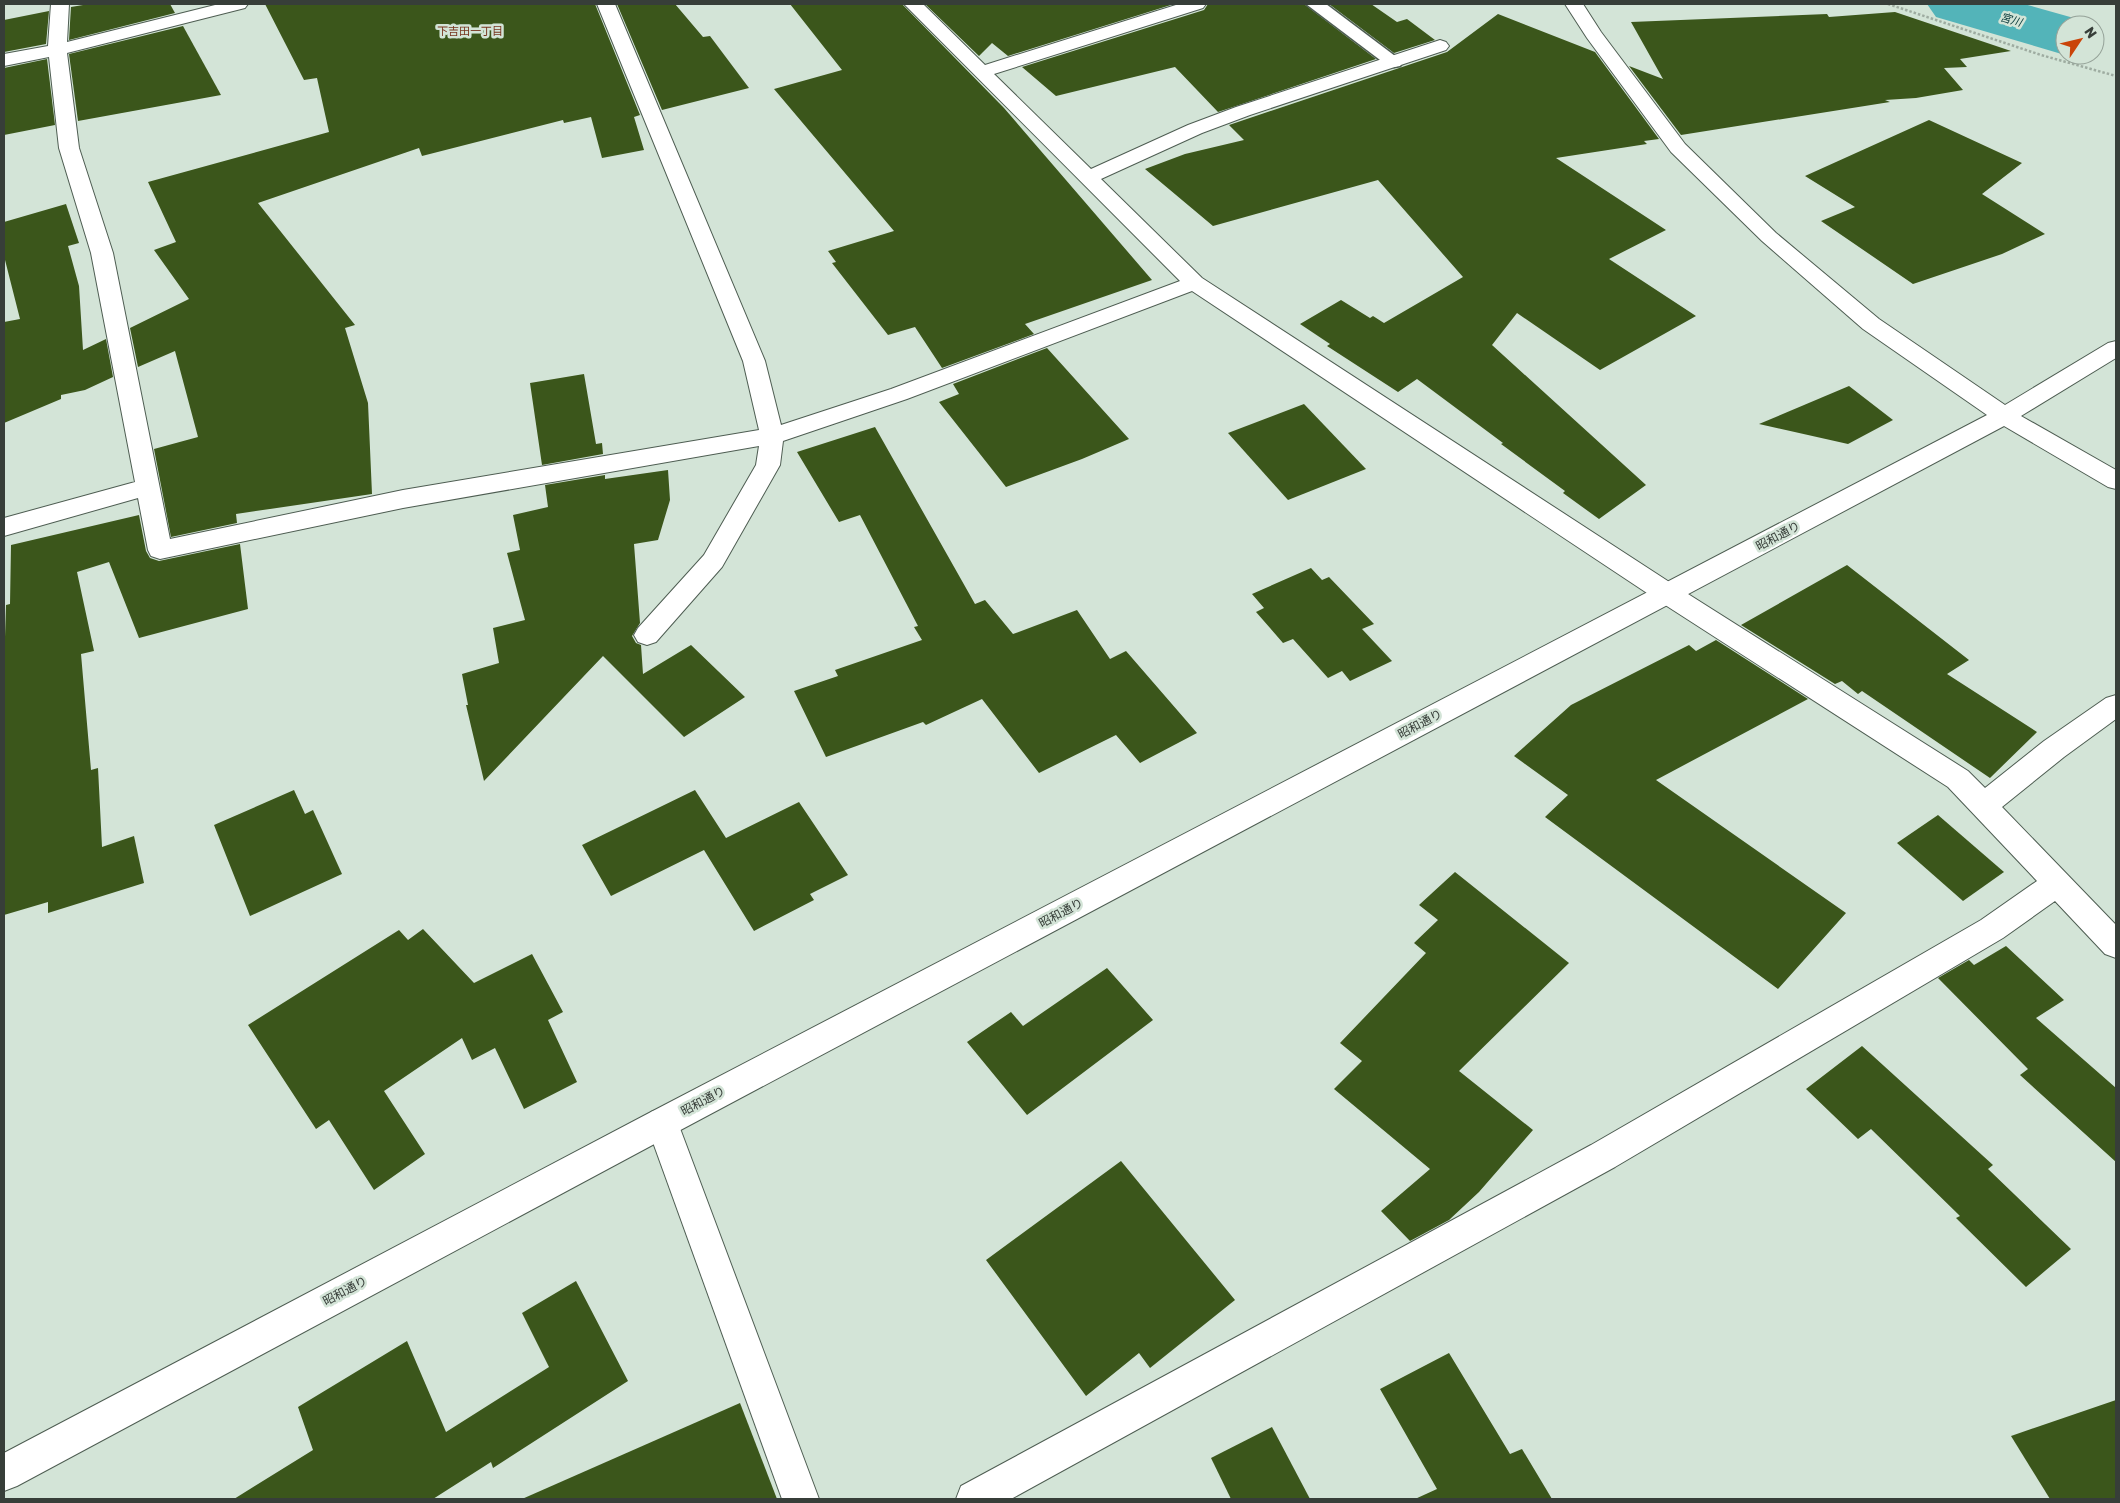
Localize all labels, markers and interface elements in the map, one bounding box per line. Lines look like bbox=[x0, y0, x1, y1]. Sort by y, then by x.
water label: 宮川 bbox=[1999, 11, 2024, 30]
north arrow bbox=[2055, 15, 2105, 65]
text: N bbox=[2080, 24, 2100, 42]
district label: 下吉田一丁目 bbox=[437, 25, 503, 38]
street label: 昭和通り bbox=[1754, 519, 1802, 553]
street label: 昭和通り bbox=[1396, 707, 1444, 741]
street label: 昭和通り bbox=[1037, 896, 1085, 930]
street label: 昭和通り bbox=[679, 1084, 727, 1118]
street label: 昭和通り bbox=[321, 1274, 369, 1308]

